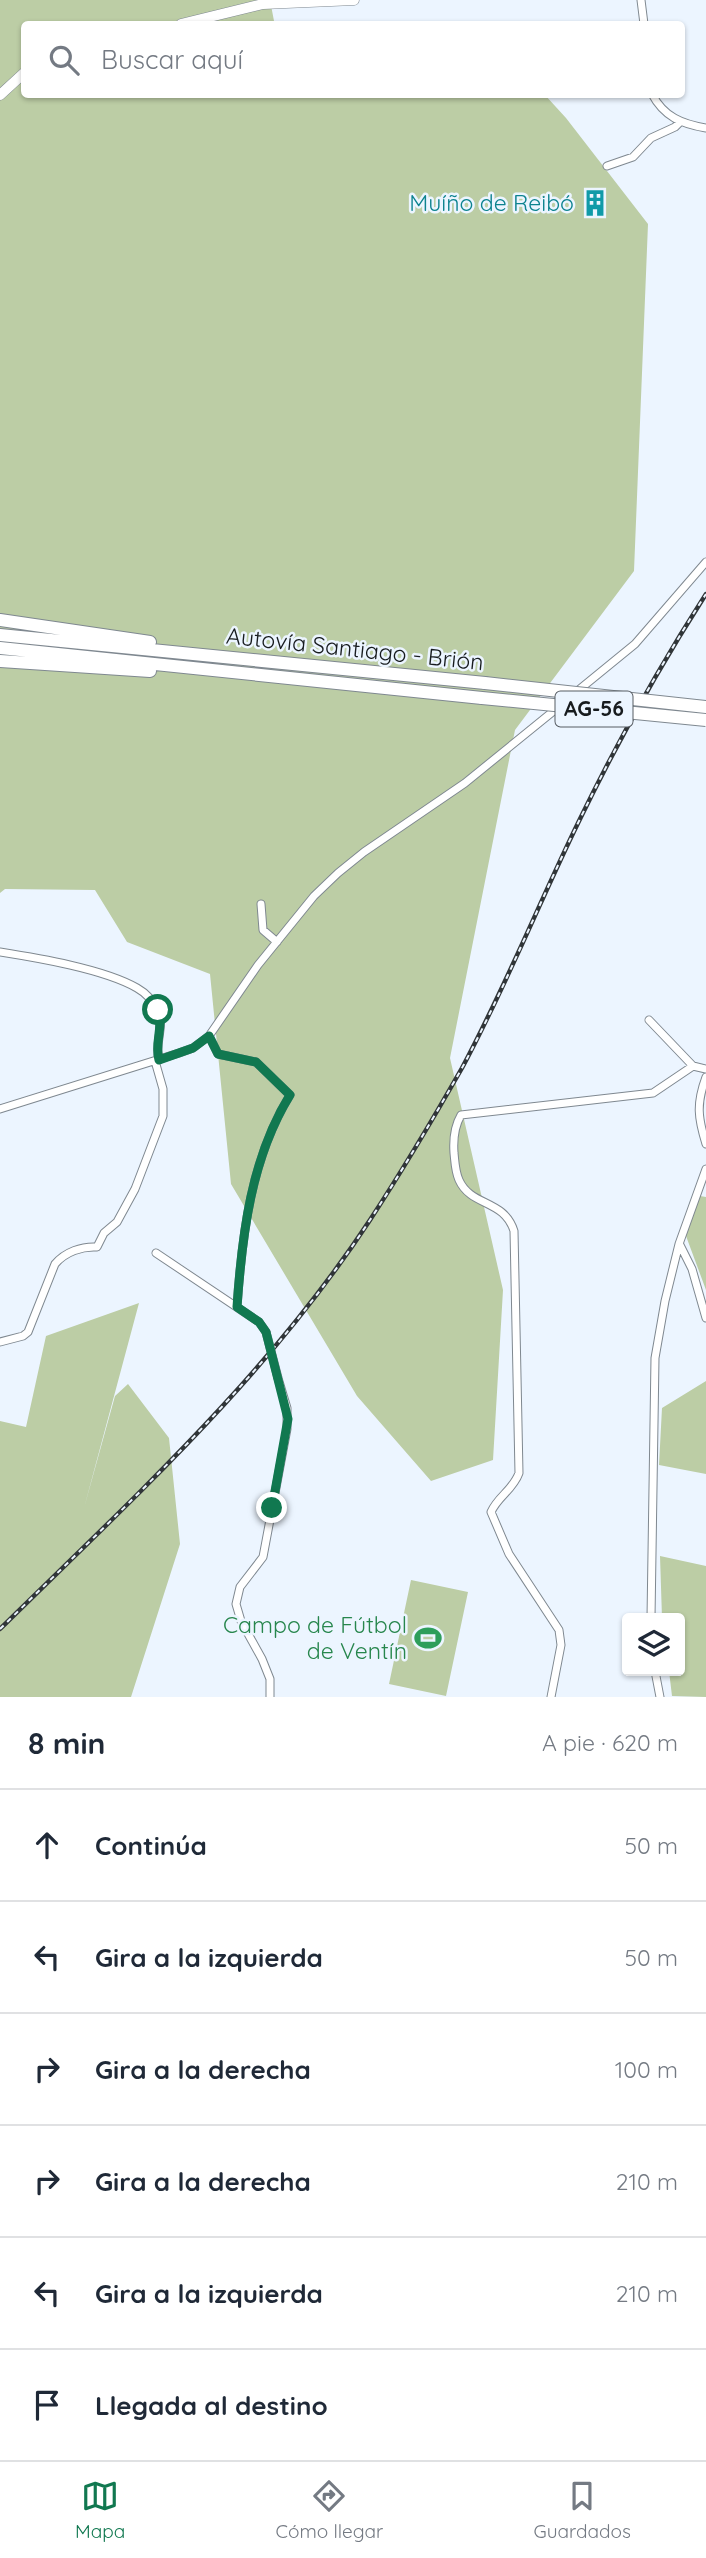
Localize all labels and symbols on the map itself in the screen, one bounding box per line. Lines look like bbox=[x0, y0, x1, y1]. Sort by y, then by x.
place label: Muíño de Reibó bbox=[409, 188, 574, 217]
building icon: Muíño de Reibó bbox=[580, 188, 610, 218]
street label: Autovía Santiago - Brión bbox=[225, 621, 485, 676]
road number: AG-56 bbox=[556, 692, 632, 726]
route start bbox=[142, 994, 173, 1025]
route end bbox=[256, 1492, 287, 1523]
place label: Campo de Fútbol de Ventín bbox=[223, 1610, 407, 1665]
sports icon: Campo de Fútbol de Ventín bbox=[413, 1623, 443, 1653]

